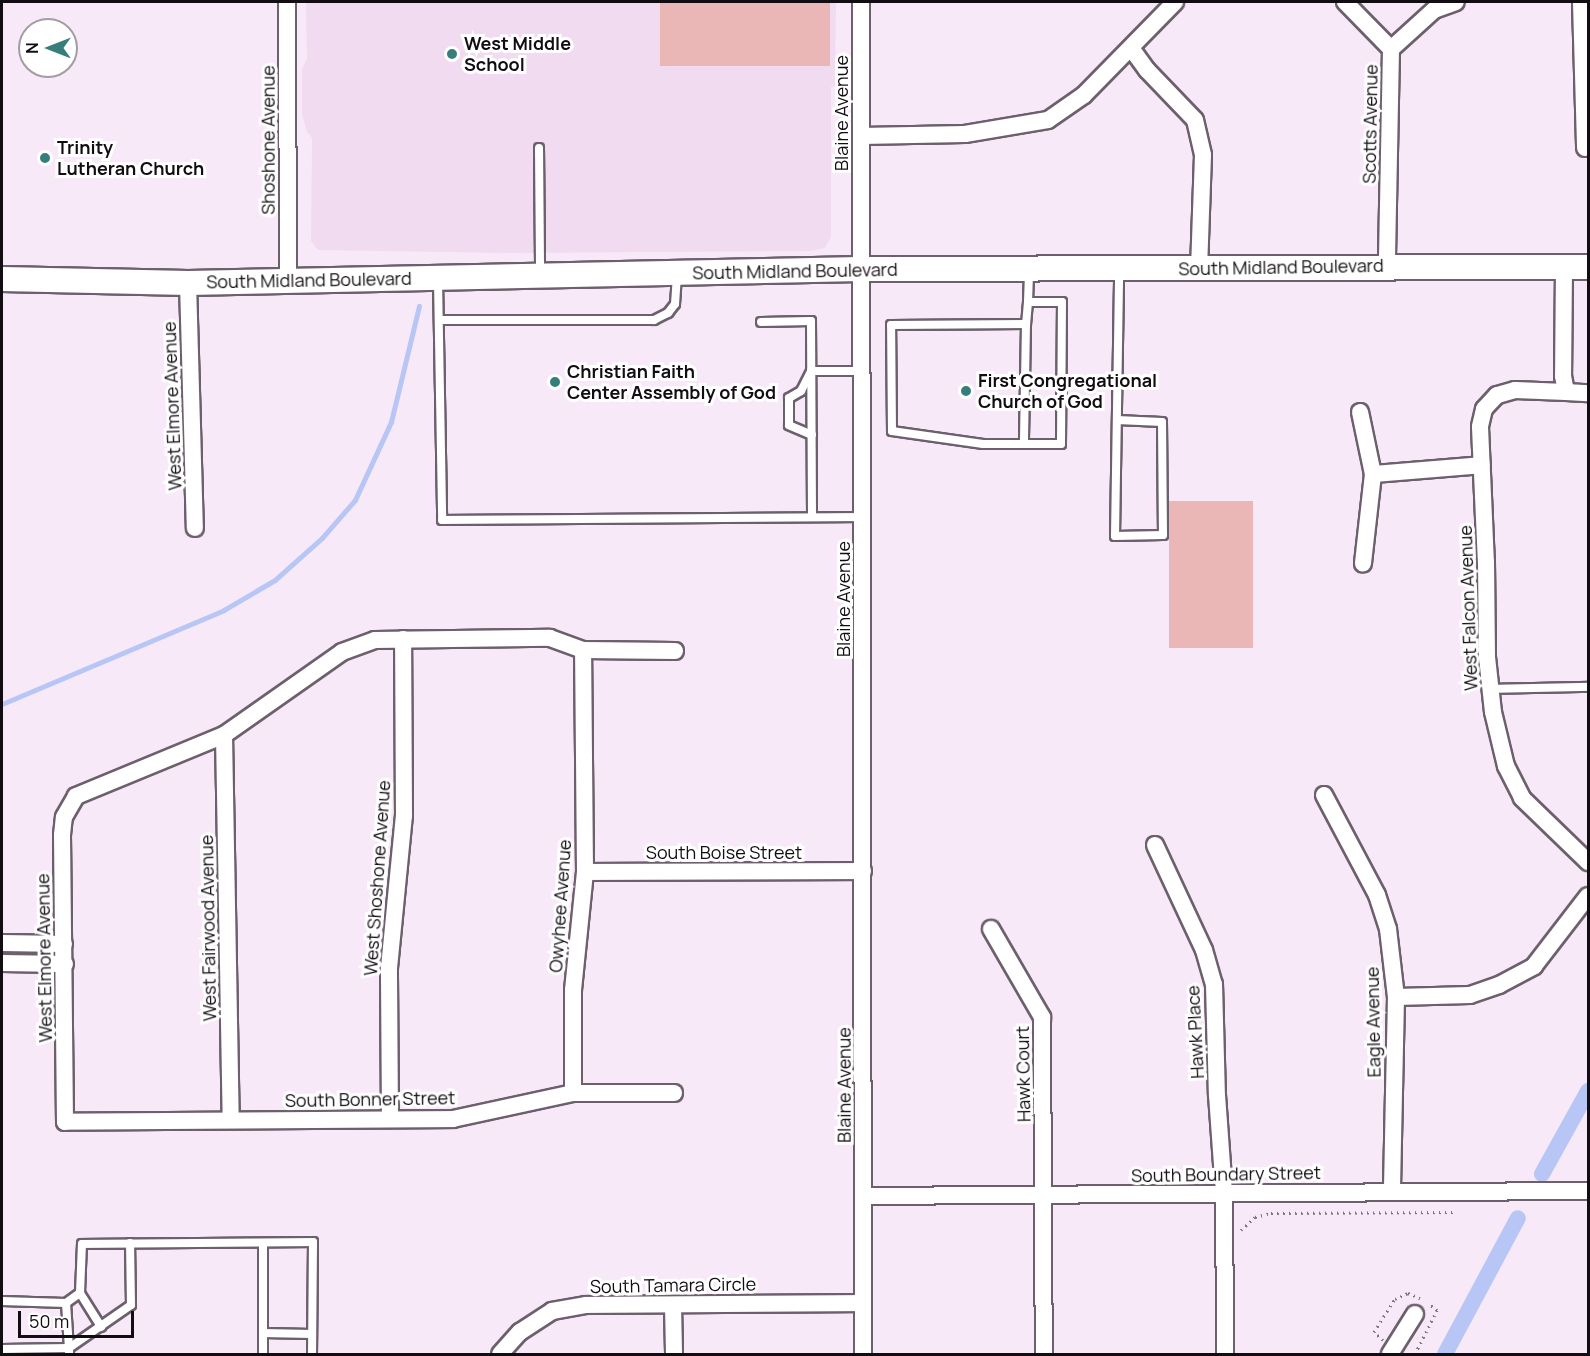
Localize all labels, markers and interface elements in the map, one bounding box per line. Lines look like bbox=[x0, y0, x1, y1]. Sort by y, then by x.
north arrow bbox=[18, 18, 78, 78]
place label: West Middle School bbox=[464, 33, 571, 76]
text: N bbox=[21, 42, 43, 54]
marker: West Middle School bbox=[445, 47, 459, 61]
street label: Blaine Avenue bbox=[830, 55, 852, 171]
street label: Scotts Avenue bbox=[1358, 64, 1382, 184]
street label: Shoshone Avenue bbox=[257, 65, 279, 215]
place label: Trinity Lutheran Church bbox=[57, 137, 204, 180]
marker: Trinity Lutheran Church bbox=[38, 151, 52, 165]
street label: South Midland Boulevard bbox=[1178, 254, 1384, 280]
street label: South Midland Boulevard bbox=[692, 258, 898, 284]
street label: South Midland Boulevard bbox=[206, 267, 412, 293]
street label: West Elmore Avenue bbox=[158, 321, 186, 491]
place label: Christian Faith Center Assembly of God bbox=[567, 361, 776, 404]
place label: First Congregational Church of God bbox=[978, 370, 1157, 412]
marker: Christian Faith Center Assembly of God bbox=[548, 375, 562, 389]
marker: First Congregational Church of God bbox=[959, 384, 973, 398]
street label: West Falcon Avenue bbox=[1454, 525, 1482, 691]
street label: Blaine Avenue bbox=[832, 541, 854, 657]
street label: West Shoshone Avenue bbox=[359, 779, 395, 977]
street label: West Fairwood Avenue bbox=[196, 835, 220, 1021]
street label: Owyhee Avenue bbox=[545, 839, 575, 973]
street label: South Boise Street bbox=[646, 841, 802, 863]
street label: West Elmore Avenue bbox=[32, 873, 56, 1043]
street label: Eagle Avenue bbox=[1361, 966, 1385, 1078]
street label: Hawk Place bbox=[1182, 985, 1208, 1079]
street label: Hawk Court bbox=[1011, 1026, 1035, 1122]
street label: Blaine Avenue bbox=[833, 1027, 855, 1143]
street label: South Bonner Street bbox=[285, 1087, 455, 1111]
street label: South Boundary Street bbox=[1131, 1162, 1321, 1186]
street label: South Tamara Circle bbox=[590, 1273, 756, 1297]
scale bar bbox=[21, 1299, 136, 1337]
text: 50 m bbox=[29, 1309, 69, 1333]

